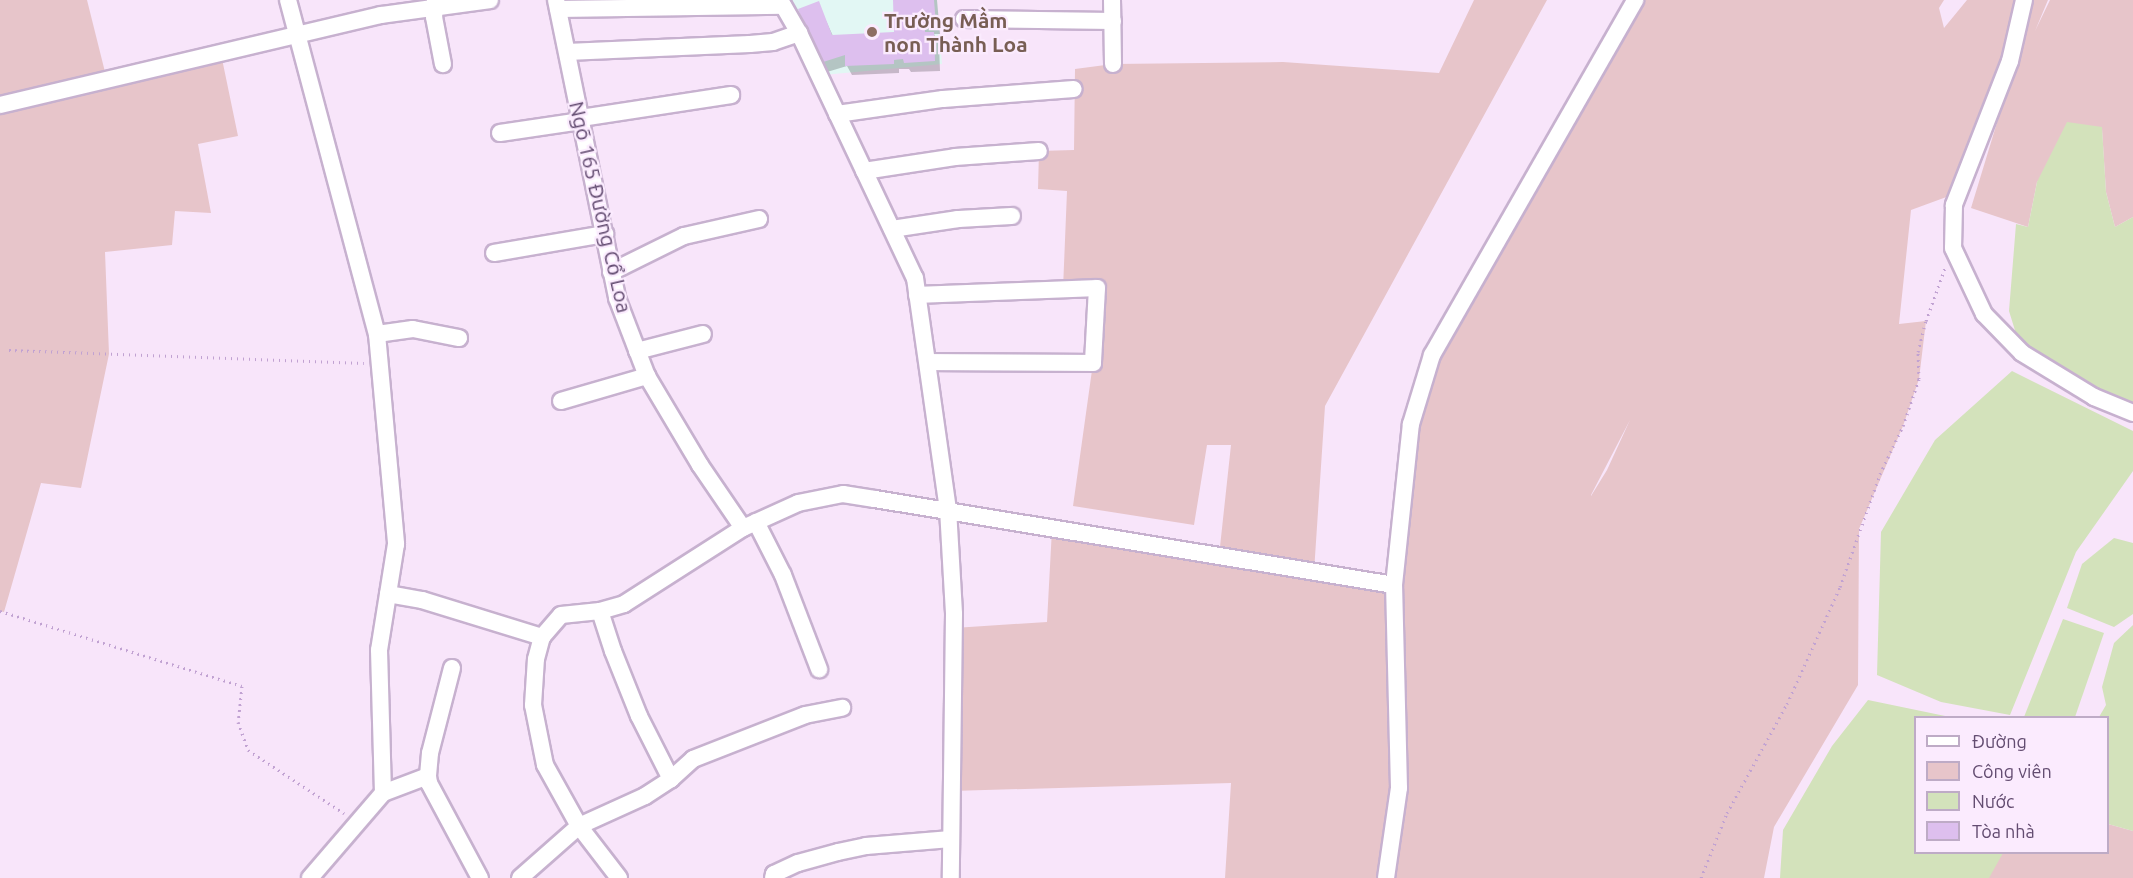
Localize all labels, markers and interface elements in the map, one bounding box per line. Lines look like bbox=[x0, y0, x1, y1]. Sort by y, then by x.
place label: Trường Mầm non Thành Loa bbox=[884, 7, 1028, 57]
marker: Trường Mầm non Thành Loa bbox=[865, 25, 879, 39]
street label: Ngõ 165 Đường Cổ Loa bbox=[564, 99, 638, 315]
legend bbox=[1914, 716, 2109, 854]
text: Đường bbox=[1972, 731, 2027, 751]
text: Công viên bbox=[1972, 761, 2052, 781]
text: Nước bbox=[1972, 791, 2014, 811]
text: Tòa nhà bbox=[1972, 821, 2035, 841]

